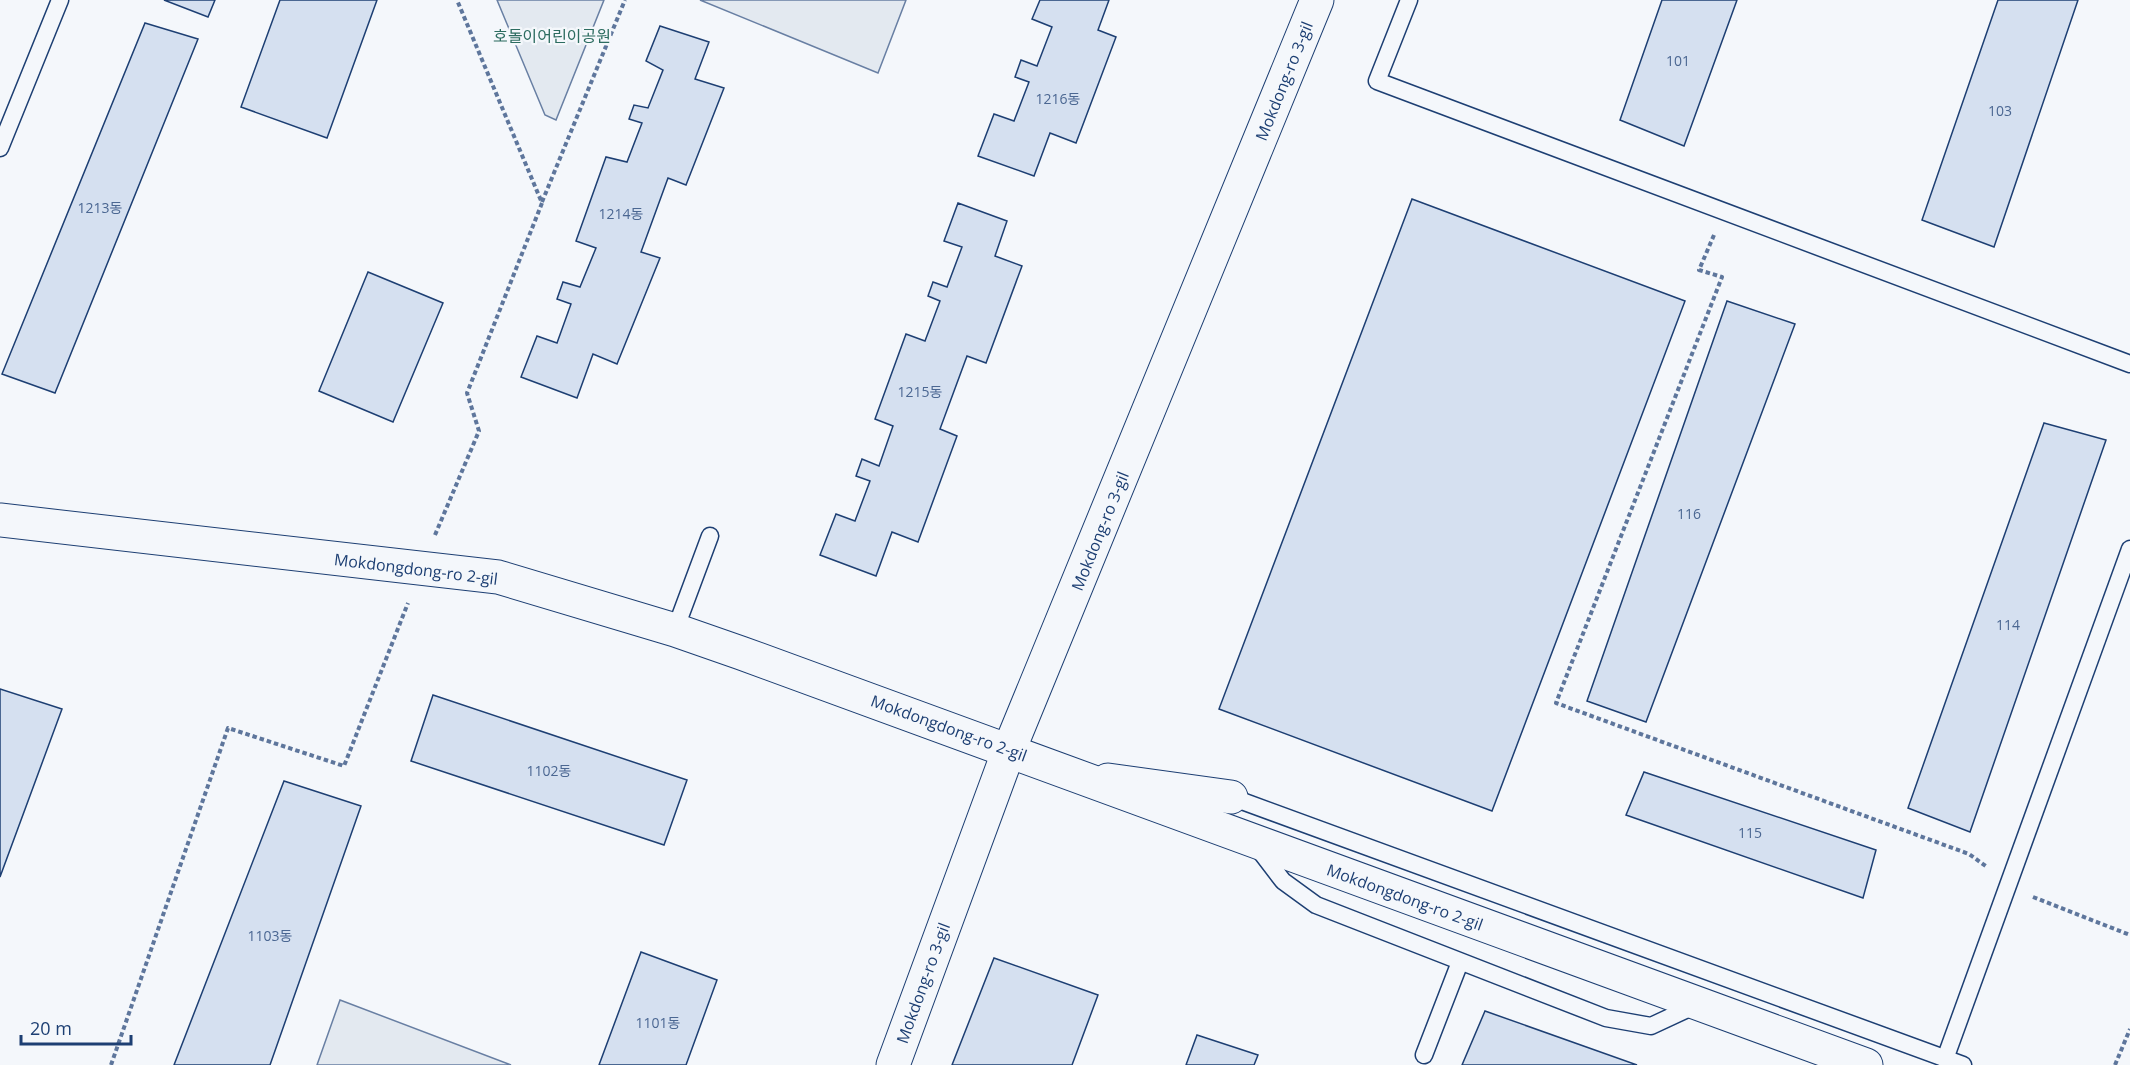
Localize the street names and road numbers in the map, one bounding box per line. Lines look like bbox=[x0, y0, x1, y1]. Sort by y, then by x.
street label: Mokdong-ro 3-gil bbox=[1250, 18, 1318, 144]
street label: Mokdong-ro 3-gil bbox=[1066, 468, 1134, 594]
street label: Mokdongdong-ro 2-gil bbox=[333, 548, 499, 590]
street label: Mokdongdong-ro 2-gil bbox=[868, 689, 1030, 767]
street label: Mokdongdong-ro 2-gil bbox=[1324, 858, 1486, 936]
street label: Mokdong-ro 3-gil bbox=[891, 920, 955, 1046]

